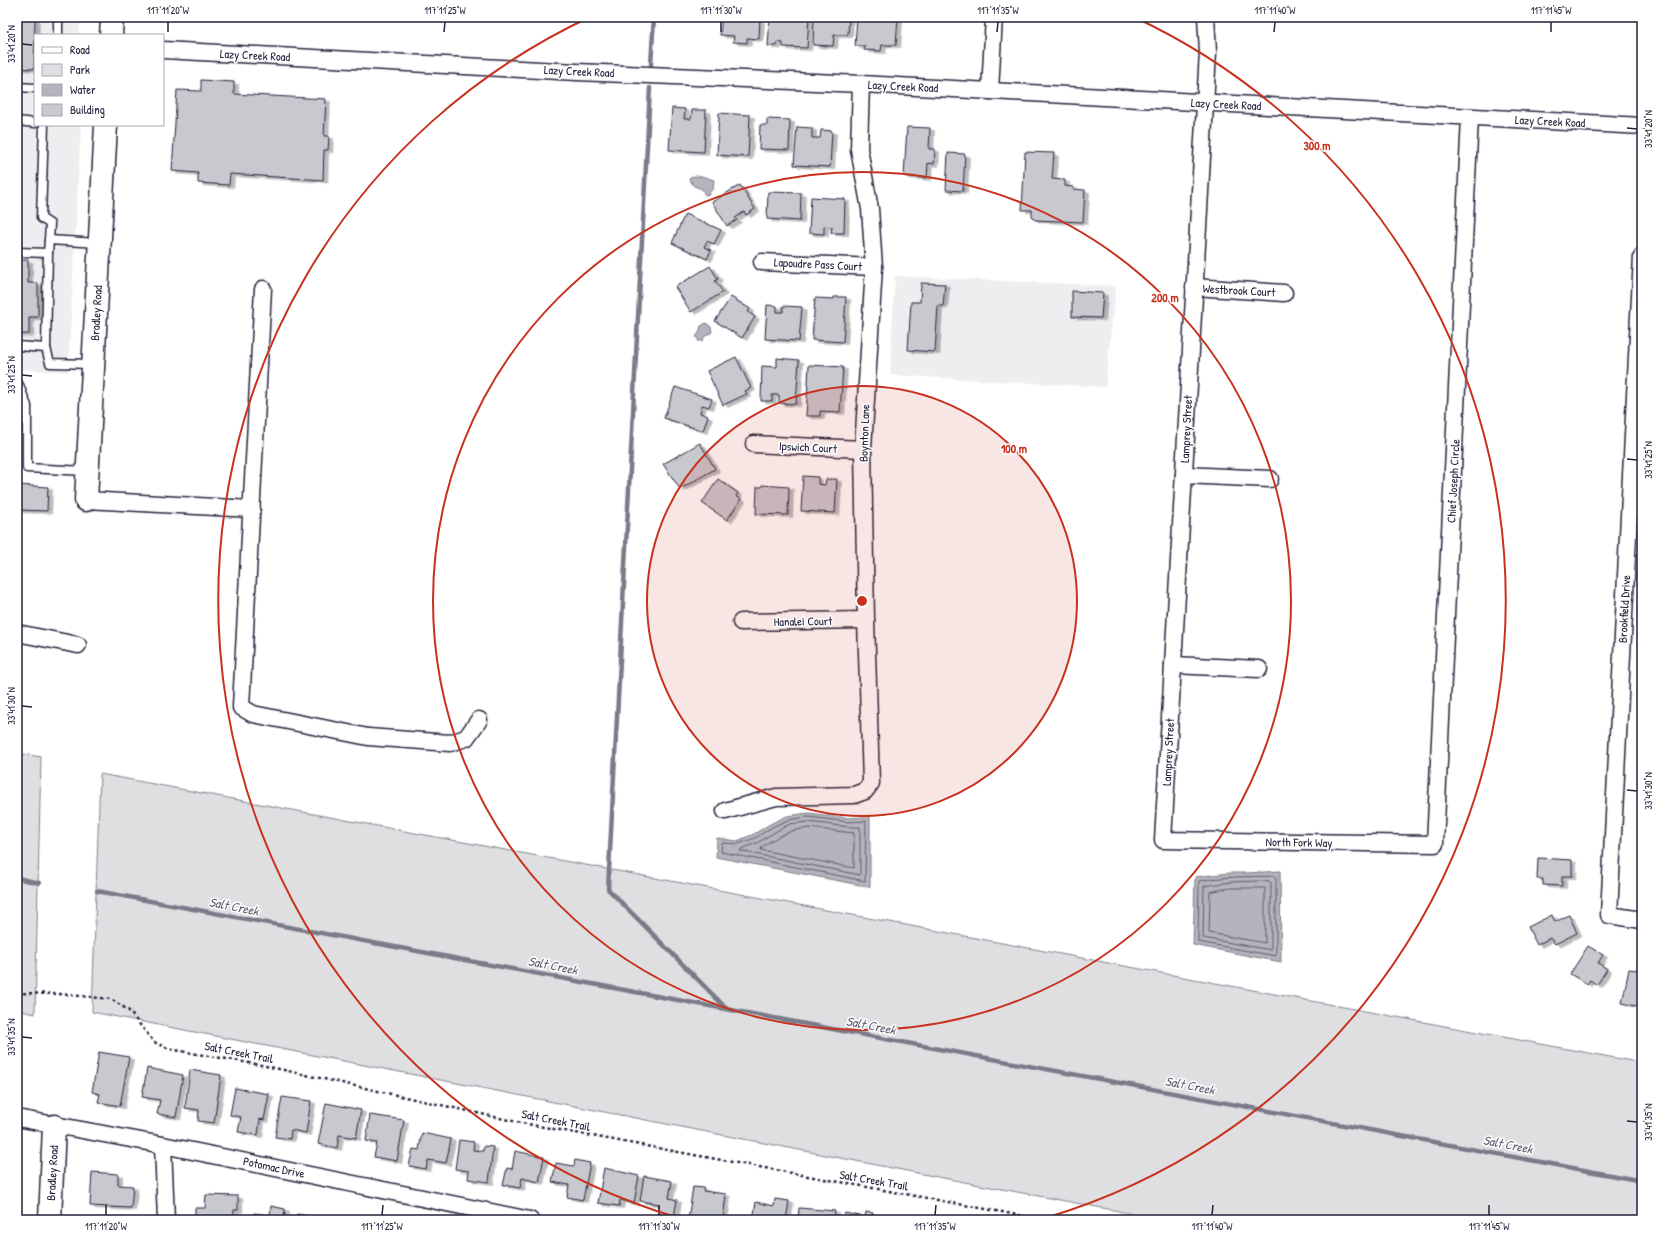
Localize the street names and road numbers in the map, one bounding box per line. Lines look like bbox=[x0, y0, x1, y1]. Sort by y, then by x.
street label: Lazy Creek Road bbox=[219, 45, 291, 65]
street label: Lazy Creek Road bbox=[543, 61, 615, 81]
street label: Lazy Creek Road bbox=[867, 76, 939, 96]
street label: Lazy Creek Road bbox=[1190, 94, 1262, 114]
street label: Lazy Creek Road bbox=[1514, 111, 1586, 131]
street label: Lapoudre Pass Court bbox=[774, 253, 863, 275]
street label: Westbrook Court bbox=[1202, 280, 1277, 300]
street label: Bradley Road bbox=[86, 284, 106, 341]
street label: Lamprey Street bbox=[1176, 394, 1196, 463]
street label: Boynton Lane bbox=[854, 404, 874, 462]
street label: Ipswich Court bbox=[778, 437, 838, 457]
street label: Chief Joseph Circle bbox=[1442, 438, 1464, 524]
street label: Brookfield Drive bbox=[1614, 574, 1634, 643]
street label: Hanalei Court bbox=[773, 612, 833, 630]
street label: Lamprey Street bbox=[1158, 717, 1178, 786]
street label: North Fork Way bbox=[1266, 833, 1332, 851]
street label: Salt Creek Trail bbox=[203, 1037, 276, 1067]
street label: Salt Creek Trail bbox=[520, 1105, 593, 1135]
street label: Bradley Road bbox=[42, 1144, 62, 1201]
street label: Potomac Drive bbox=[242, 1152, 307, 1182]
street label: Salt Creek Trail bbox=[838, 1166, 911, 1195]

